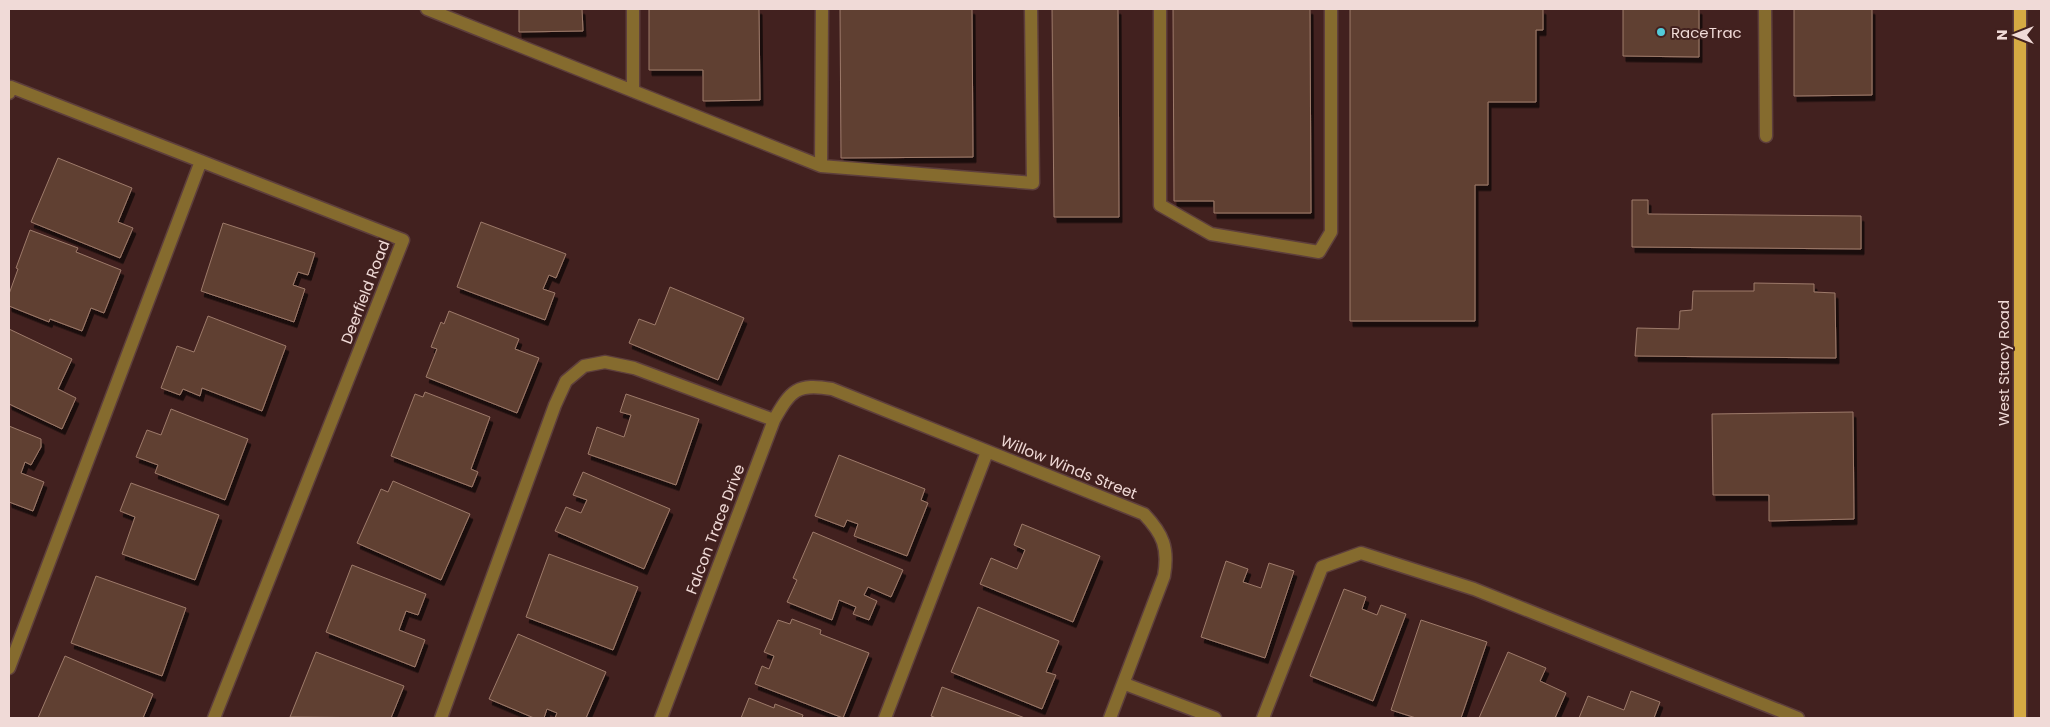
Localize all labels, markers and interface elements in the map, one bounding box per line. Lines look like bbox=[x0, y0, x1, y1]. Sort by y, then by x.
north arrow bbox=[1990, 10, 2040, 60]
place label: RaceTrac bbox=[1671, 22, 1742, 43]
marker: RaceTrac bbox=[1655, 26, 1667, 38]
text: N bbox=[1992, 30, 2012, 40]
street label: Deerfield Road bbox=[336, 237, 394, 347]
street label: West Stacy Road bbox=[1993, 300, 2014, 426]
street label: Willow Winds Street bbox=[998, 430, 1140, 504]
street label: Falcon Trace Drive bbox=[681, 461, 749, 597]

